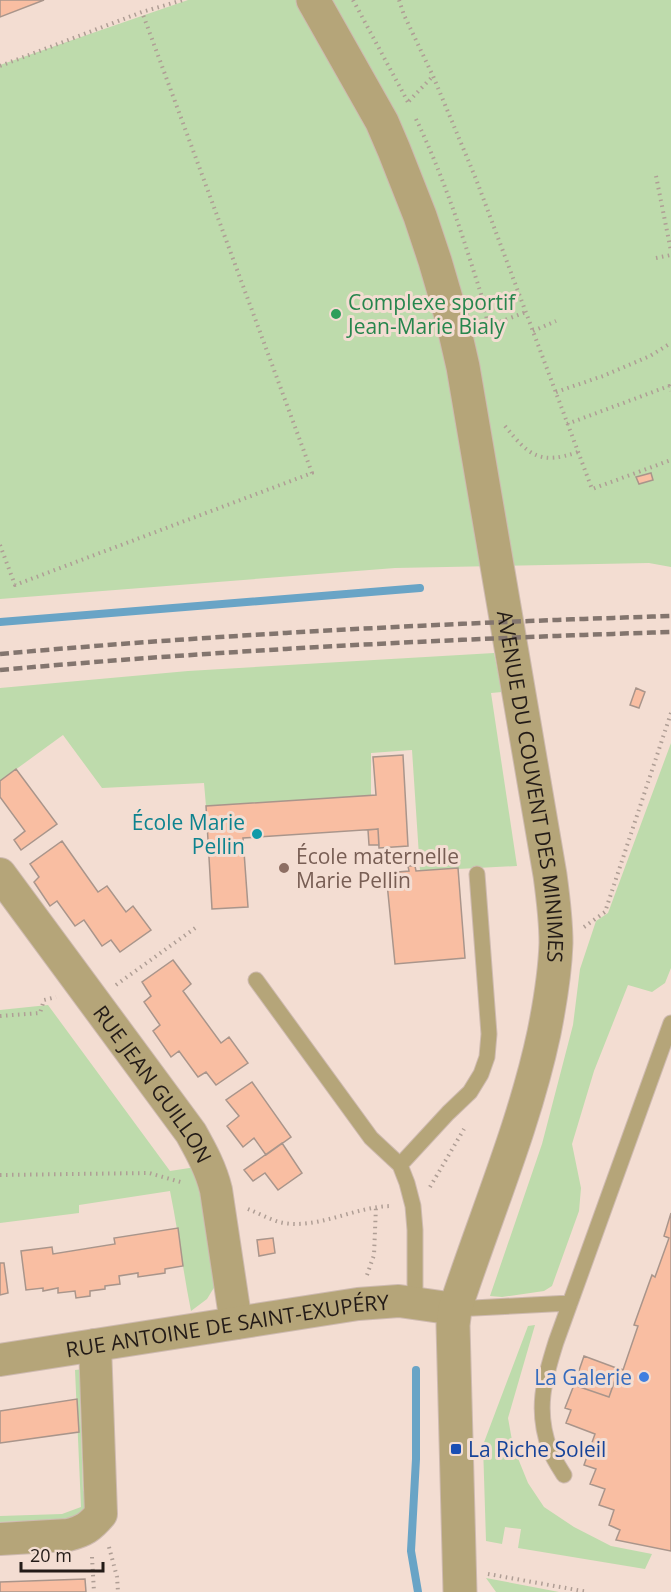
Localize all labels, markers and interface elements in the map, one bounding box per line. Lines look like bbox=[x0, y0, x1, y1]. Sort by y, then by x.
place label: Complexe sportif Jean-Marie Bialy bbox=[346, 288, 517, 340]
marker: Complexe sportif Jean-Marie Bialy bbox=[329, 307, 343, 321]
street label: AVENUE DU COUVENT DES MINIMES bbox=[491, 608, 570, 964]
place label: École Marie Pellin bbox=[132, 808, 245, 860]
marker: École Marie Pellin bbox=[250, 827, 264, 841]
place label: École maternelle Marie Pellin bbox=[296, 842, 459, 894]
marker: École maternelle Marie Pellin bbox=[277, 861, 291, 875]
street label: RUE JEAN GUILLON bbox=[87, 999, 219, 1168]
street label: RUE ANTOINE DE SAINT-EXUPÉRY bbox=[64, 1288, 390, 1364]
place label: La Galerie bbox=[534, 1363, 632, 1391]
marker: La Galerie bbox=[637, 1370, 651, 1384]
place label: La Riche Soleil bbox=[468, 1435, 606, 1463]
marker: La Riche Soleil bbox=[449, 1442, 463, 1456]
scale bar bbox=[21, 1535, 104, 1573]
text: 20 m bbox=[30, 1543, 72, 1567]

